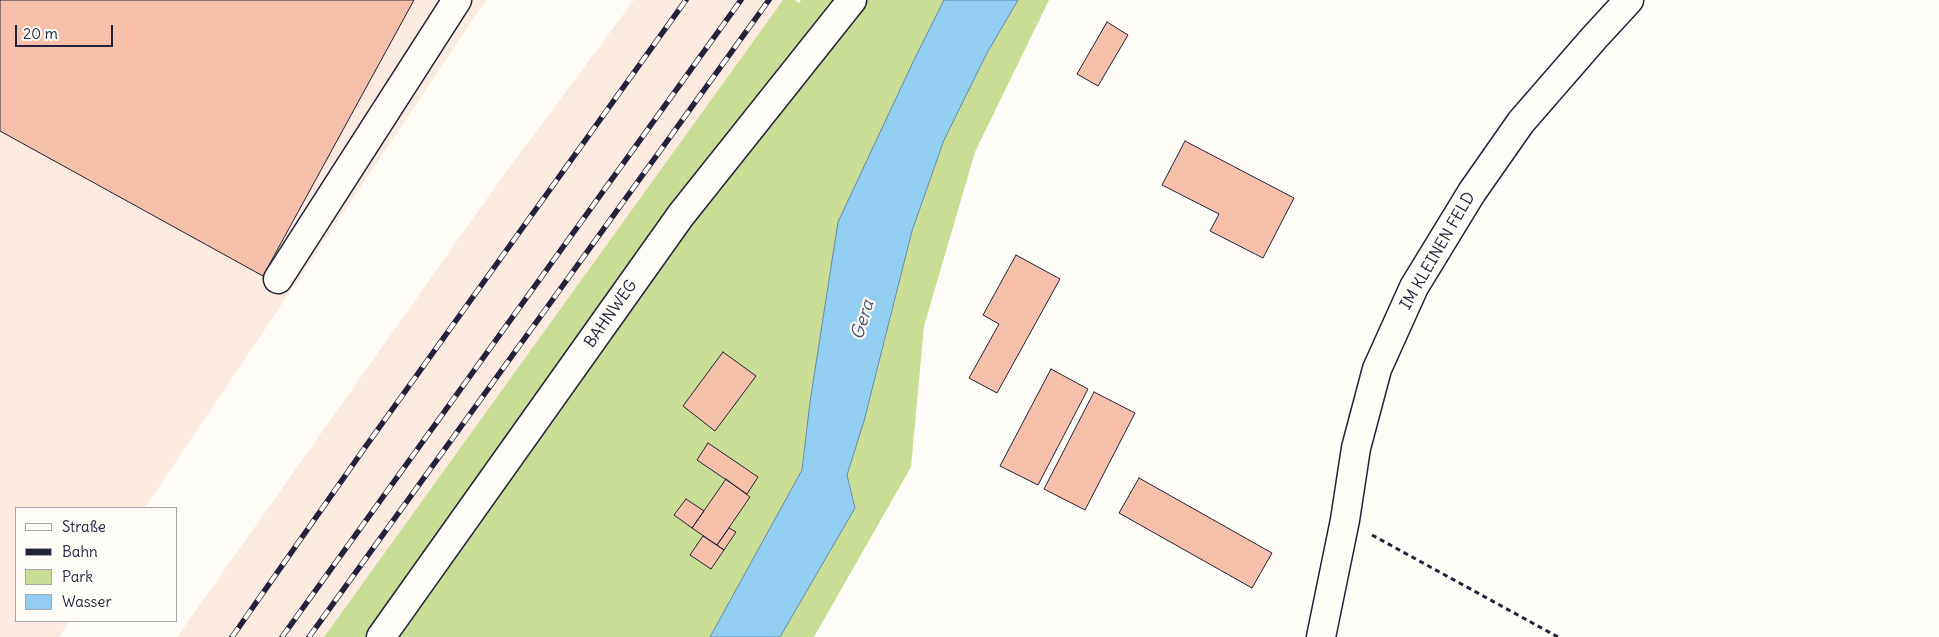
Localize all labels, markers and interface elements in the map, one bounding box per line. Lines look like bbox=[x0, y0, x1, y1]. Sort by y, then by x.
scale bar bbox=[18, 15, 115, 47]
text: 20 m bbox=[23, 24, 58, 43]
street label: IM KLEINEN FELD bbox=[1397, 189, 1479, 313]
street label: BAHNWEG bbox=[581, 276, 641, 352]
water label: Gera bbox=[847, 298, 879, 342]
legend bbox=[15, 507, 178, 622]
text: Straße bbox=[62, 517, 106, 536]
text: Bahn bbox=[62, 542, 98, 561]
text: Park bbox=[62, 567, 93, 586]
text: Wasser bbox=[62, 592, 112, 611]

